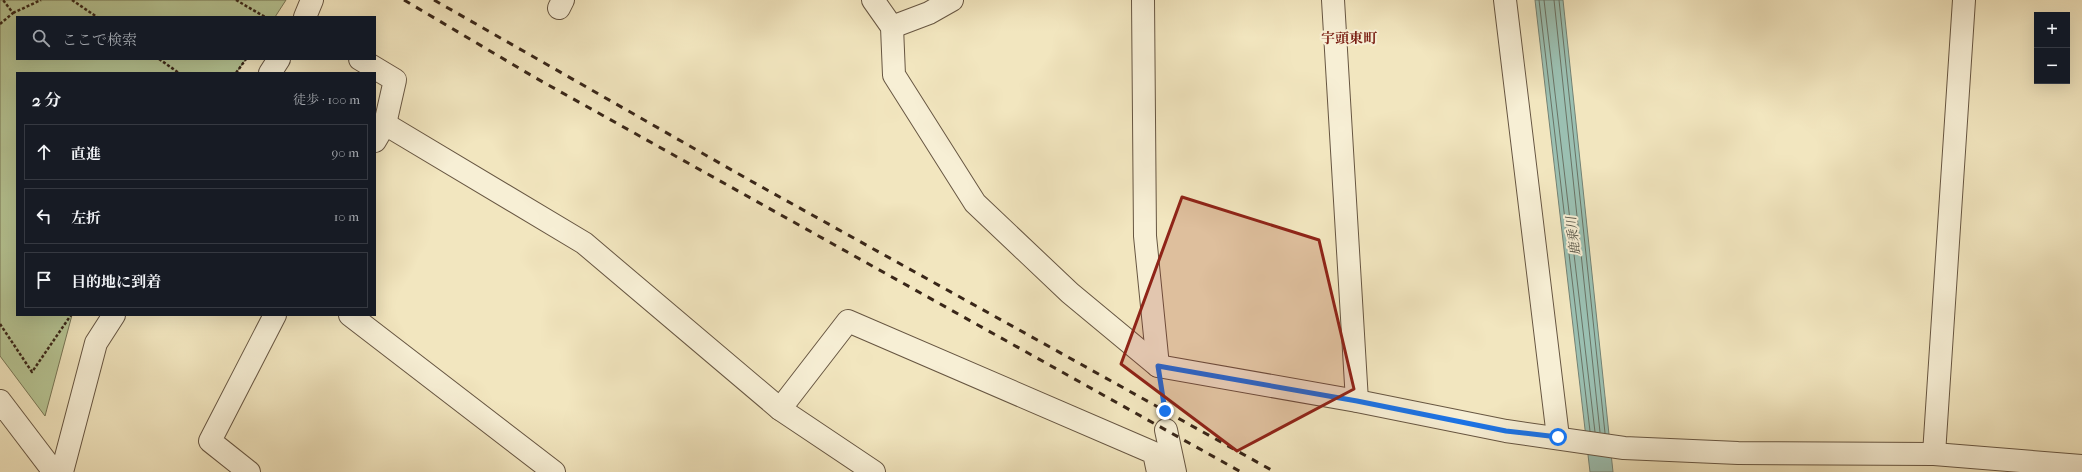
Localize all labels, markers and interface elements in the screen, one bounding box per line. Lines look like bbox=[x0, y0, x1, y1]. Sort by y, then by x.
map controls bbox=[2034, 12, 2070, 84]
button: + bbox=[2034, 12, 2070, 48]
search box bbox=[16, 16, 376, 60]
icon: search bbox=[30, 27, 52, 49]
district label: 宇頭東町 bbox=[1321, 30, 1378, 47]
text: ここで検索 bbox=[62, 31, 137, 49]
button: − bbox=[2034, 48, 2070, 84]
text: 2 分 bbox=[32, 90, 61, 110]
text: 徒歩 · 100 m bbox=[293, 92, 360, 107]
icon: ahead bbox=[33, 141, 55, 163]
text: 直進 bbox=[71, 145, 101, 163]
text: 90 m bbox=[331, 145, 359, 160]
icon: left bbox=[33, 205, 55, 227]
text: 左折 bbox=[71, 209, 101, 227]
text: 10 m bbox=[334, 209, 359, 224]
water label: 鹿乗川 bbox=[1563, 214, 1583, 256]
icon: arrive bbox=[33, 269, 55, 291]
text: 目的地に到着 bbox=[71, 273, 161, 291]
route end bbox=[1156, 402, 1174, 420]
route start bbox=[1549, 428, 1567, 446]

